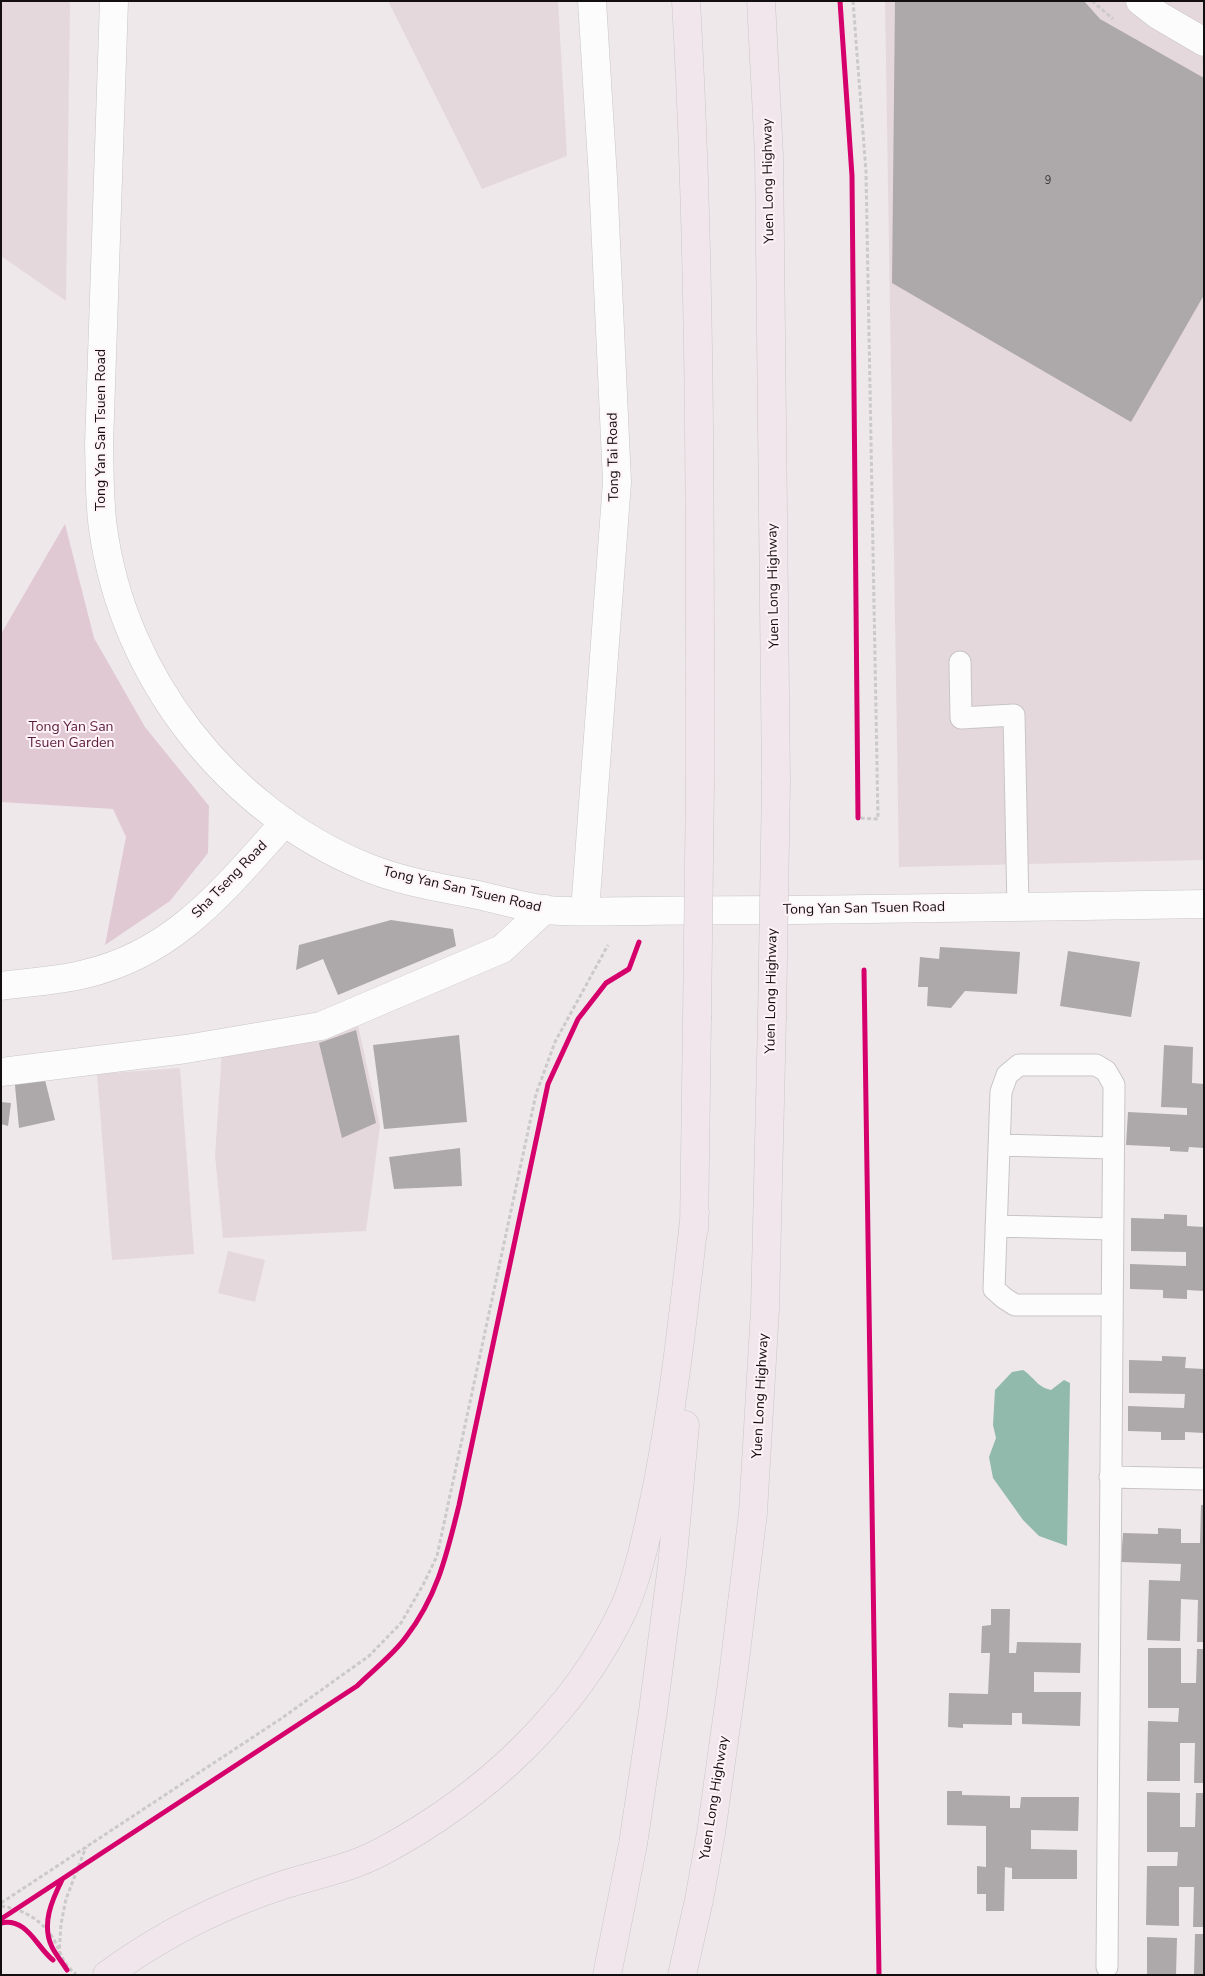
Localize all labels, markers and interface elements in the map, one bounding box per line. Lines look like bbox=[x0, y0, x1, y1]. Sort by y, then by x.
street label: Yuen Long Highway bbox=[760, 118, 778, 244]
house number: 9 bbox=[1045, 174, 1051, 188]
street label: Tong Yan San Tsuen Road bbox=[94, 349, 110, 511]
street label: Tong Tai Road bbox=[605, 412, 623, 502]
street label: Yuen Long Highway bbox=[765, 523, 783, 649]
park label: Tong Yan San Tsuen Garden bbox=[27, 720, 115, 752]
street label: Sha Tseng Road bbox=[189, 838, 271, 922]
street label: Tong Yan San Tsuen Road bbox=[381, 864, 543, 916]
street label: Tong Yan San Tsuen Road bbox=[783, 899, 945, 919]
street label: Yuen Long Highway bbox=[763, 928, 781, 1054]
street label: Yuen Long Highway bbox=[749, 1333, 773, 1459]
street label: Yuen Long Highway bbox=[697, 1735, 733, 1861]

